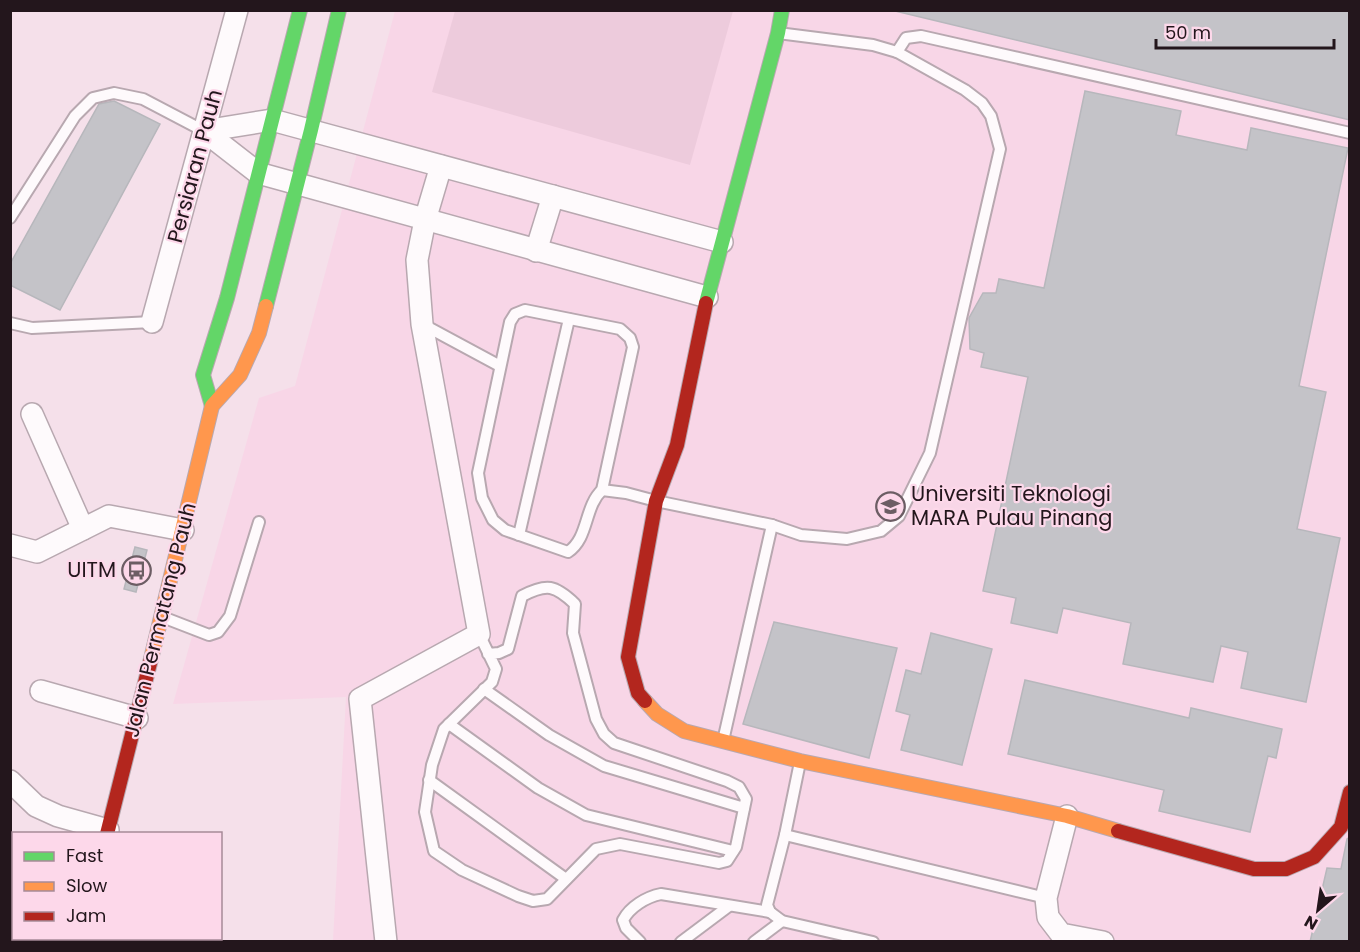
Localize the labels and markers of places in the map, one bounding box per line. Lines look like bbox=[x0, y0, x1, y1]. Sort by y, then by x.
place label: Universiti Teknologi MARA Pulau Pinang bbox=[911, 479, 1112, 532]
school or university icon: Universiti Teknologi MARA Pulau Pinang bbox=[874, 490, 906, 522]
bus stop icon: UITM bbox=[121, 554, 153, 586]
place label: UITM bbox=[67, 555, 116, 584]

